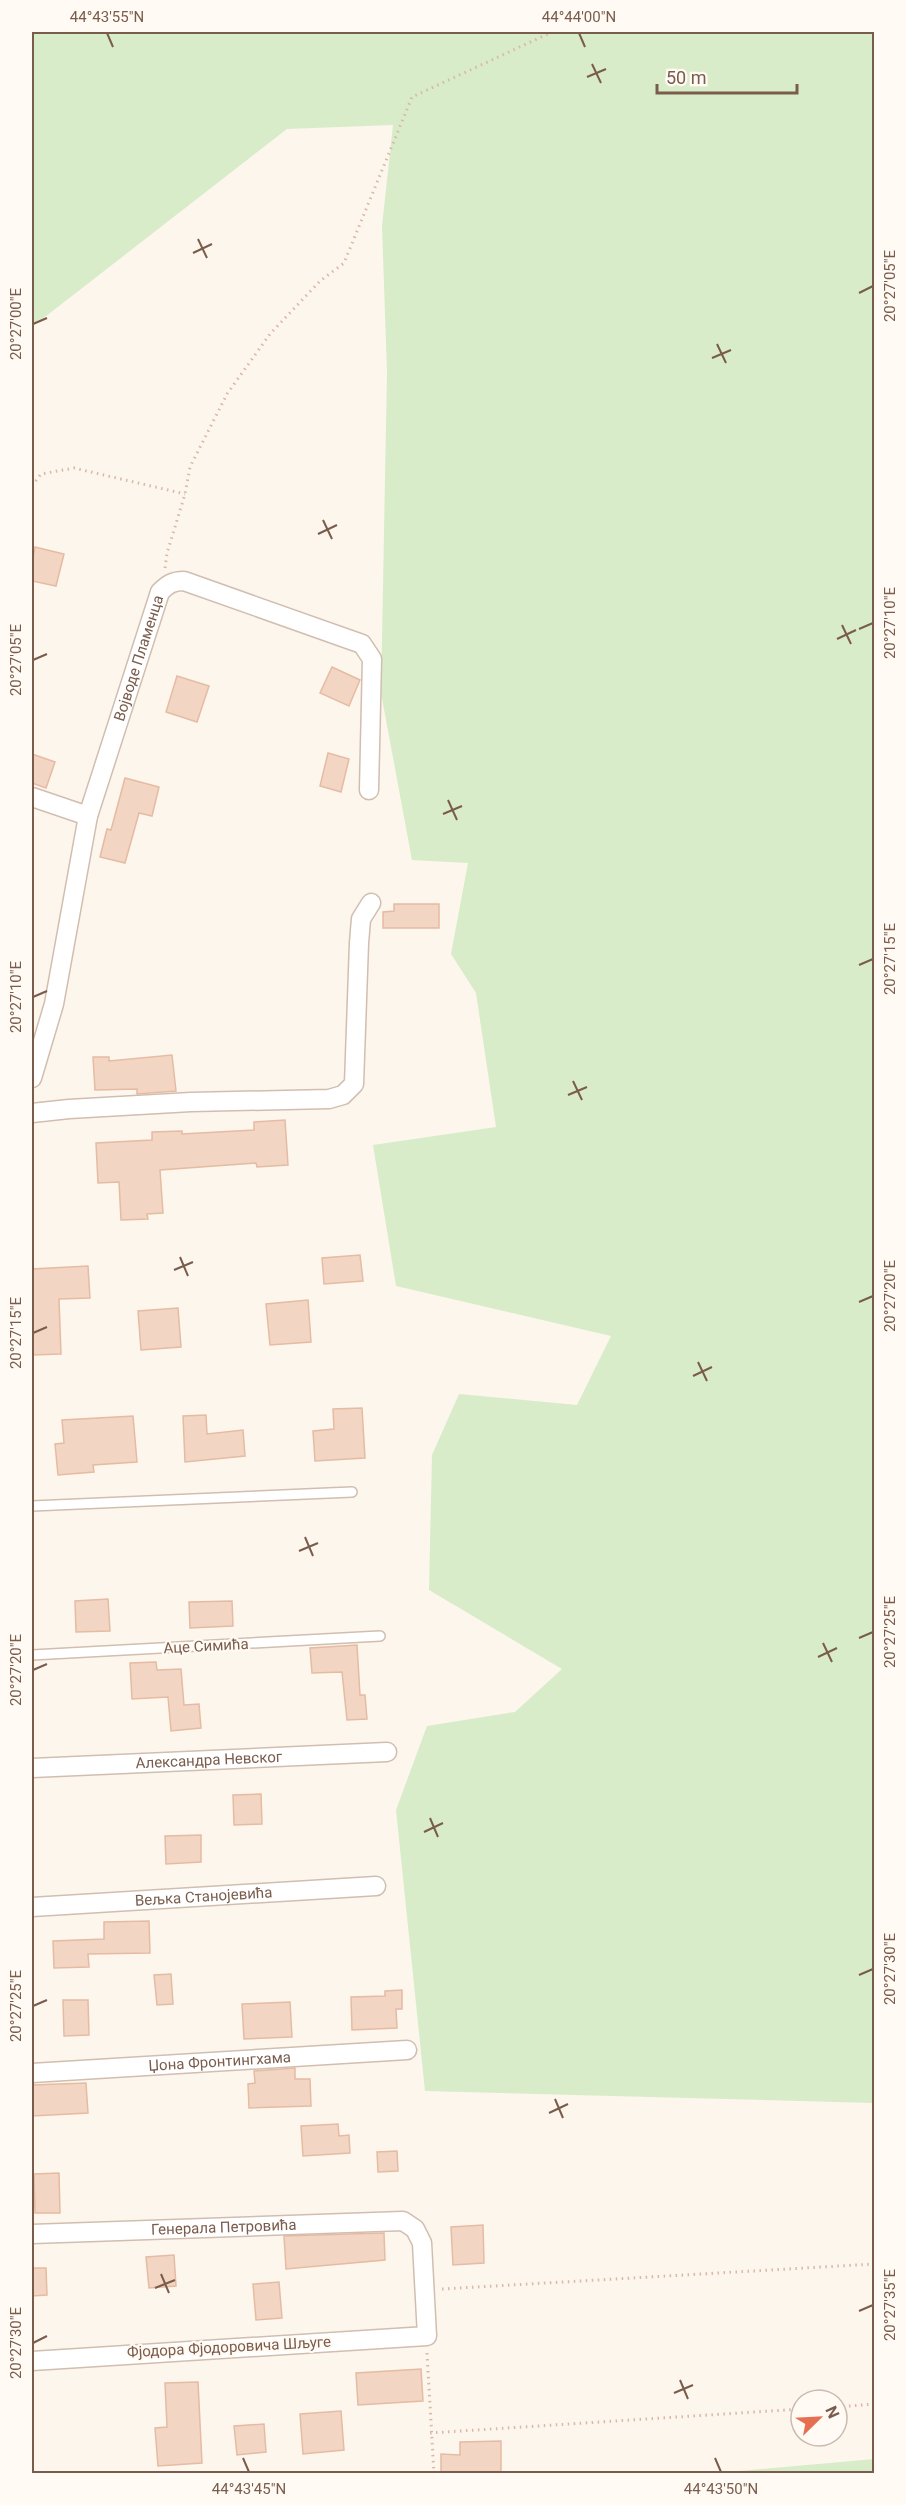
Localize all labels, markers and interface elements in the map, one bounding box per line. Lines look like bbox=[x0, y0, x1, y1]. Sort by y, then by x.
text: 44°43'55"N bbox=[70, 8, 144, 26]
text: 44°44'00"N bbox=[542, 8, 616, 26]
scale bar bbox=[657, 57, 796, 95]
text: 50 m bbox=[666, 67, 706, 88]
text: 20°27'05"E bbox=[881, 249, 899, 322]
text: 20°27'00"E bbox=[7, 287, 25, 360]
text: 20°27'10"E bbox=[881, 586, 899, 659]
street label: Војводе Пламенца bbox=[110, 593, 167, 723]
text: 20°27'05"E bbox=[7, 623, 25, 696]
text: 20°27'15"E bbox=[881, 922, 899, 995]
text: 20°27'10"E bbox=[7, 960, 25, 1033]
text: 20°27'20"E bbox=[881, 1259, 899, 1332]
text: 20°27'15"E bbox=[7, 1296, 25, 1369]
text: 20°27'25"E bbox=[881, 1595, 899, 1668]
text: 20°27'20"E bbox=[7, 1633, 25, 1706]
street label: Аце Симића bbox=[163, 1635, 249, 1657]
street label: Александра Невског bbox=[135, 1748, 283, 1772]
street label: Вељка Станојевића bbox=[134, 1883, 273, 1910]
text: 20°27'30"E bbox=[881, 1932, 899, 2005]
text: 20°27'25"E bbox=[7, 1969, 25, 2042]
street label: Џона Фронтингхама bbox=[148, 2048, 292, 2075]
street label: Генерала Петровића bbox=[151, 2216, 297, 2239]
text: 20°27'35"E bbox=[881, 2268, 899, 2341]
text: 20°27'30"E bbox=[7, 2306, 25, 2379]
street label: Фјодора Фјодоровича Шљуге bbox=[127, 2333, 331, 2361]
north arrow bbox=[789, 2388, 849, 2448]
text: N bbox=[821, 2403, 843, 2421]
text: 44°43'45"N bbox=[212, 2480, 286, 2498]
text: 44°43'50"N bbox=[684, 2480, 758, 2498]

